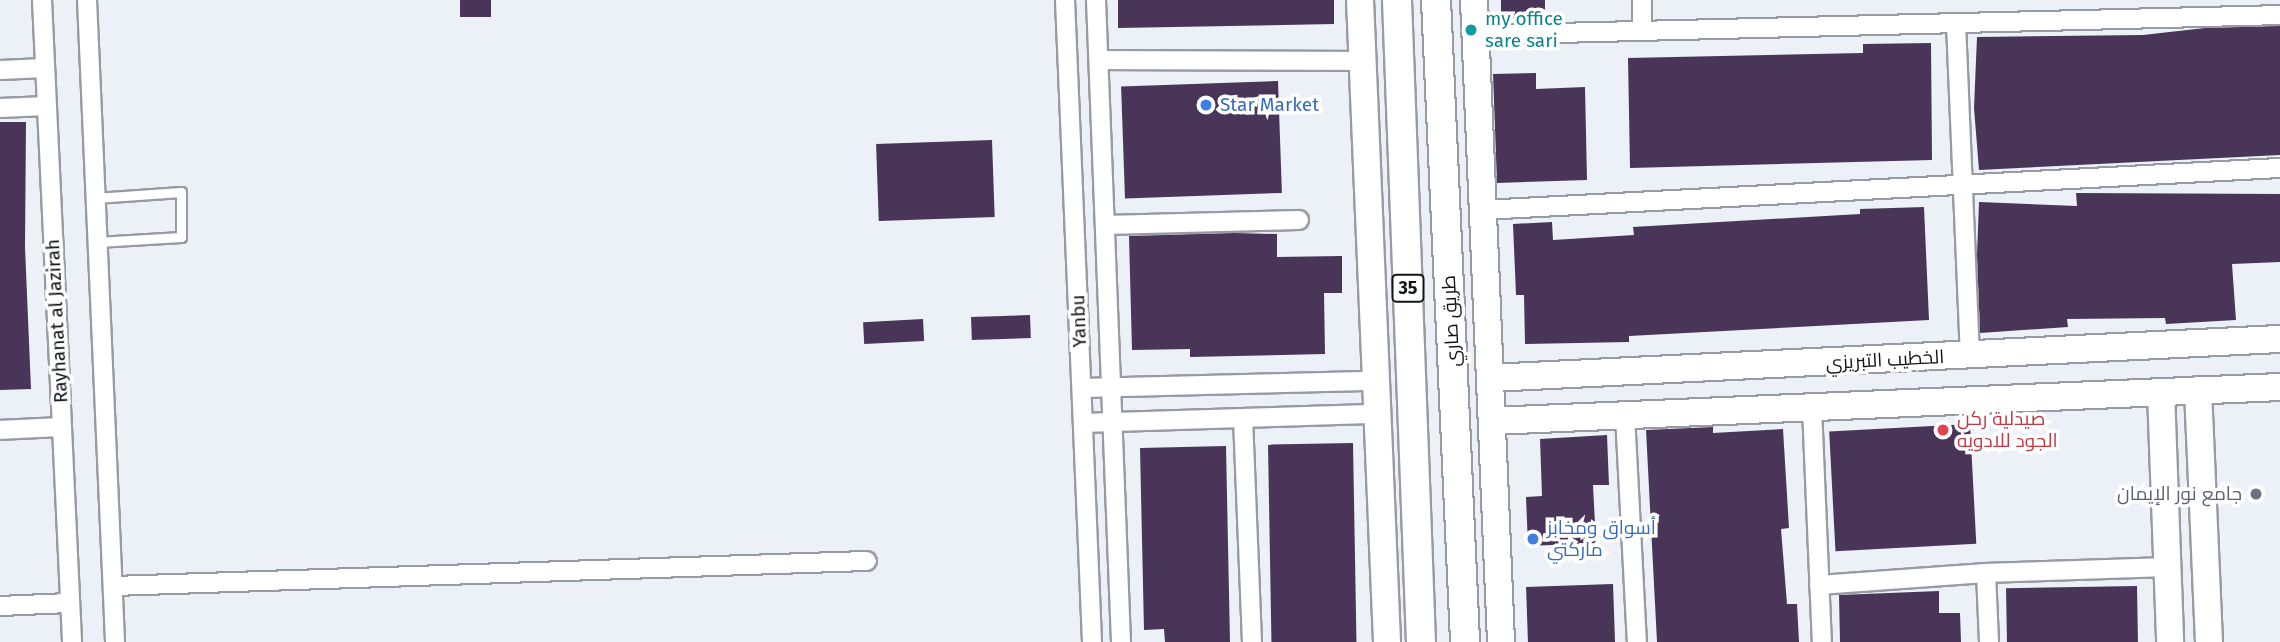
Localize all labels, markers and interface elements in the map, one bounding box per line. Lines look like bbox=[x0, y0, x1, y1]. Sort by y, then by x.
place label: my office sare sari bbox=[1485, 8, 1563, 52]
marker: my office sare sari bbox=[1463, 22, 1479, 38]
place label: Star Market bbox=[1220, 94, 1319, 116]
marker: Star Market bbox=[1198, 97, 1214, 113]
street label: Rayhanat al Jazirah bbox=[41, 238, 73, 404]
road number: 35 bbox=[1390, 274, 1426, 302]
street label: طريق صاري bbox=[1437, 275, 1465, 367]
street label: Yanbu bbox=[1067, 294, 1091, 348]
street label: الخطيب التبريزي bbox=[1825, 346, 1945, 374]
place label: صيدلية ركن الجود للادويه bbox=[1957, 408, 2058, 452]
marker: صيدلية ركن الجود للادويه bbox=[1935, 422, 1951, 438]
place label: جامع نور الإيمان bbox=[2117, 483, 2242, 505]
marker: جامع نور الإيمان bbox=[2248, 486, 2264, 502]
place label: أسواق ومخابز ماركتي bbox=[1547, 517, 1656, 561]
marker: أسواق ومخابز ماركتي bbox=[1525, 531, 1541, 547]

